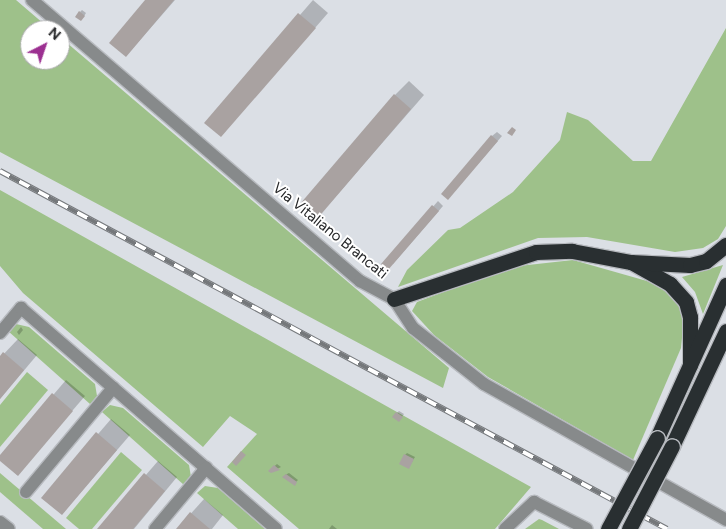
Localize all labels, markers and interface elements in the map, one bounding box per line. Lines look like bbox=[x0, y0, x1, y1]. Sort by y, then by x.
north arrow bbox=[20, 20, 70, 70]
text: N bbox=[45, 24, 64, 44]
street label: Via Vitaliano Brancati bbox=[269, 179, 391, 283]

